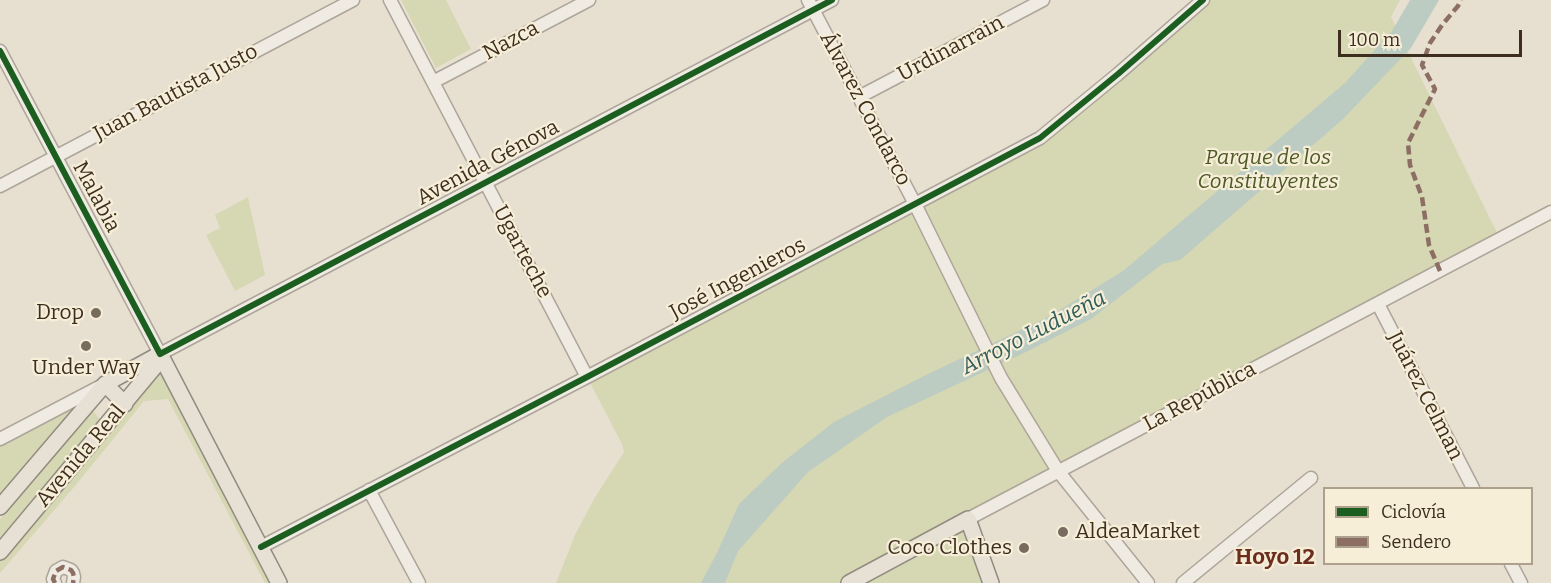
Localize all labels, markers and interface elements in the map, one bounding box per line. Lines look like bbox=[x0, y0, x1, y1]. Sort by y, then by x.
street label: Urdinarrain bbox=[894, 10, 1008, 88]
street label: Nazca bbox=[479, 16, 543, 66]
scale bar bbox=[1341, 18, 1526, 56]
street label: Álvarez Condarco bbox=[814, 28, 916, 190]
text: 100 m bbox=[1349, 29, 1400, 51]
street label: Juan Bautista Justo bbox=[90, 39, 262, 147]
street label: Avenida Génova bbox=[413, 115, 563, 211]
park label: Parque de los Constituyentes bbox=[1197, 145, 1339, 195]
street label: Malabia bbox=[67, 157, 125, 237]
street label: Ugarteche bbox=[487, 201, 557, 303]
street label: José Ingenieros bbox=[666, 233, 810, 325]
water label: Arroyo Ludueña bbox=[957, 285, 1111, 381]
place label: Drop bbox=[36, 300, 84, 326]
marker: Drop bbox=[89, 306, 103, 320]
street label: Juárez Celman bbox=[1382, 327, 1468, 465]
marker: Under Way bbox=[79, 339, 93, 353]
place label: Under Way bbox=[32, 355, 140, 381]
street label: La República bbox=[1139, 357, 1261, 437]
street label: Avenida Real bbox=[31, 400, 131, 512]
legend bbox=[1323, 487, 1533, 565]
text: Ciclovía bbox=[1381, 501, 1446, 523]
place label: AldeaMarket bbox=[1075, 519, 1200, 545]
marker: AldeaMarket bbox=[1056, 525, 1070, 539]
text: Sendero bbox=[1381, 531, 1451, 553]
place label: Coco Clothes bbox=[887, 535, 1012, 561]
marker: Coco Clothes bbox=[1017, 541, 1031, 555]
district label: Hoyo 12 bbox=[1235, 545, 1315, 571]

